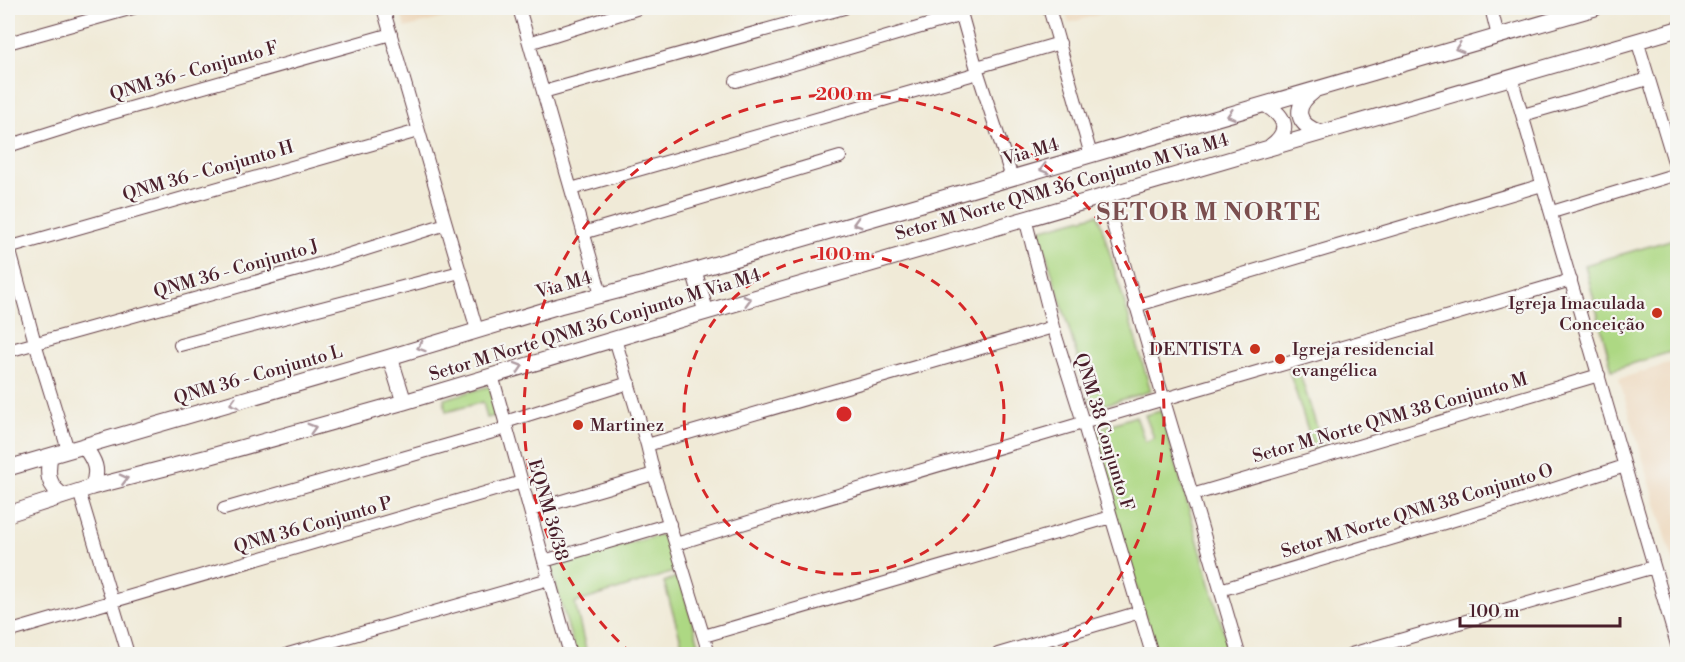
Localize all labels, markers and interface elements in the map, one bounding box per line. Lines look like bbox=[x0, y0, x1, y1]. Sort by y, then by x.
street label: QNM 36 - Conjunto F bbox=[107, 36, 281, 106]
one-way arrow bbox=[1454, 41, 1465, 53]
text: 200 m bbox=[816, 83, 873, 106]
one-way arrow bbox=[1226, 108, 1237, 120]
street label: Setor M Norte QNM 36 Conjunto M Via M4 bbox=[893, 128, 1232, 246]
street label: Via M4 bbox=[999, 133, 1062, 171]
street label: QNM 36 - Conjunto H bbox=[120, 135, 297, 206]
one-way arrow bbox=[1039, 162, 1050, 174]
district label: SETOR M NORTE bbox=[1097, 198, 1321, 228]
one-way arrow bbox=[852, 216, 863, 228]
street label: QNM 36 - Conjunto J bbox=[151, 234, 321, 304]
text: 100 m bbox=[817, 243, 871, 266]
street label: Setor M Norte QNM 36 Conjunto M Via M4 bbox=[426, 263, 764, 387]
street label: Via M4 bbox=[532, 266, 595, 304]
place label: Igreja Imaculada Conceição bbox=[1508, 292, 1646, 336]
one-way arrow bbox=[741, 295, 752, 307]
marker: Igreja Imaculada Conceição bbox=[1650, 306, 1664, 320]
place label: DENTISTA bbox=[1149, 338, 1244, 361]
place label: Igreja residencial evangélica bbox=[1292, 338, 1435, 382]
street label: QNM 36 - Conjunto L bbox=[171, 340, 345, 410]
one-way arrow bbox=[416, 340, 427, 353]
marker: DENTISTA bbox=[1248, 342, 1262, 356]
street label: QNM 38 Conjunto F bbox=[1069, 350, 1139, 514]
marker: Igreja residencial evangélica bbox=[1273, 352, 1287, 366]
one-way arrow bbox=[513, 362, 524, 374]
street label: Setor M Norte QNM 38 Conjunto M bbox=[1250, 368, 1530, 468]
one-way arrow bbox=[229, 395, 239, 408]
centre of rings bbox=[834, 404, 854, 424]
place label: Martinez bbox=[590, 414, 664, 437]
marker: Martinez bbox=[571, 418, 585, 432]
one-way arrow bbox=[306, 423, 317, 435]
street label: EQNM 36/38 bbox=[523, 457, 573, 563]
street label: Setor M Norte QNM 38 Conjunto O bbox=[1278, 459, 1556, 563]
one-way arrow bbox=[119, 473, 129, 486]
street label: QNM 36 Conjunto P bbox=[231, 491, 395, 559]
scale bar bbox=[1460, 590, 1620, 628]
text: 100 m bbox=[1469, 600, 1520, 623]

